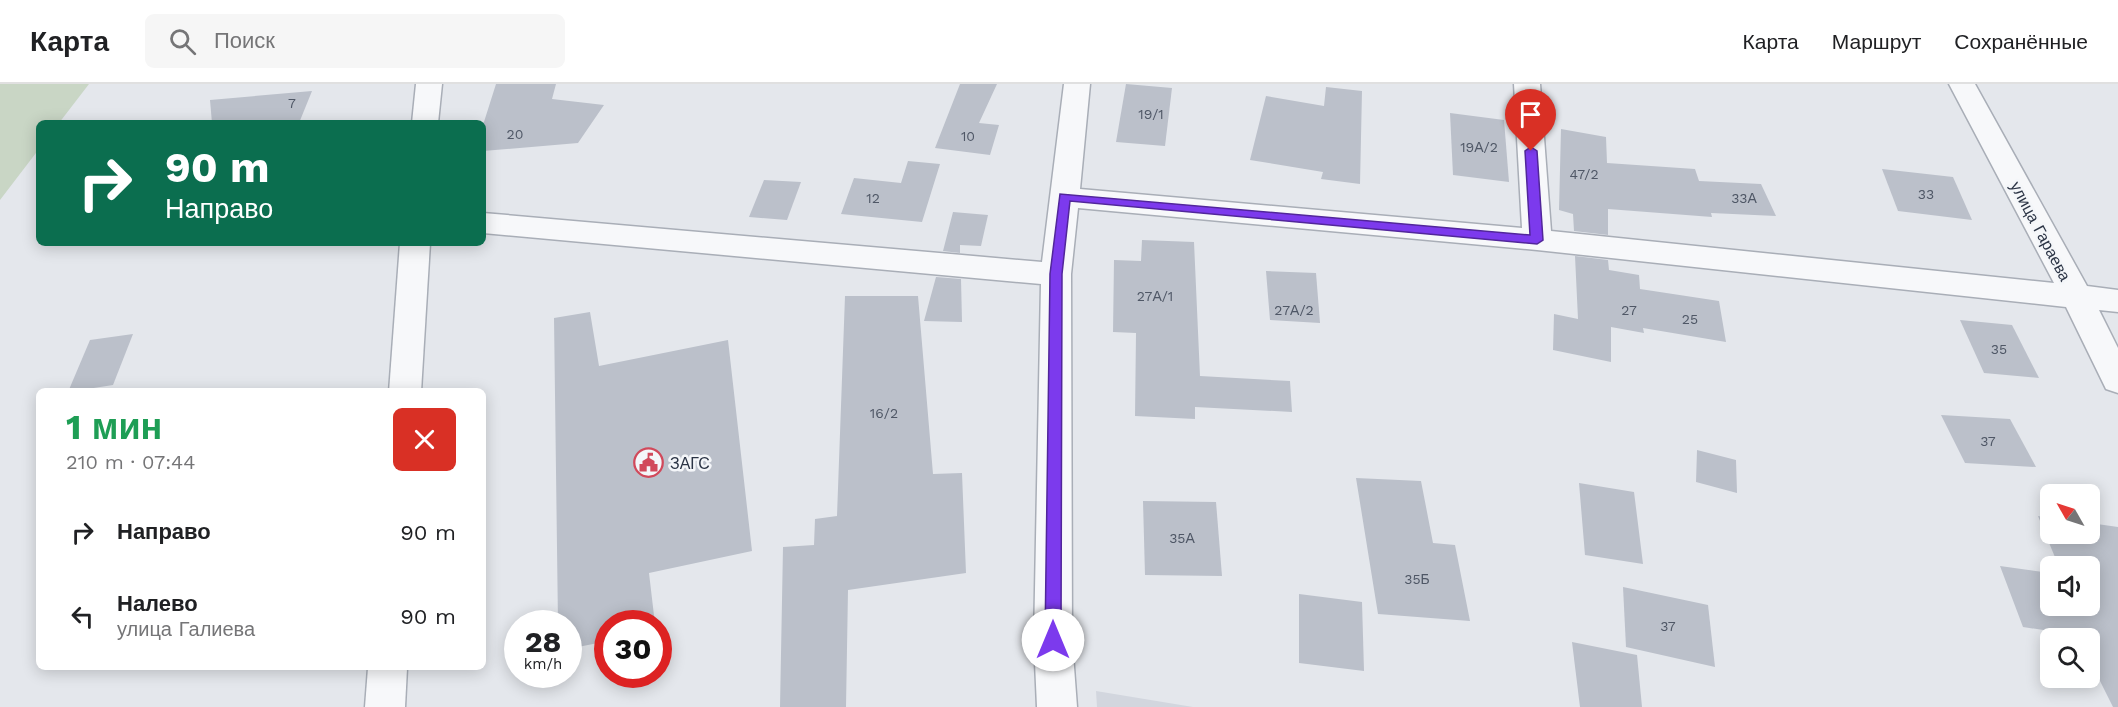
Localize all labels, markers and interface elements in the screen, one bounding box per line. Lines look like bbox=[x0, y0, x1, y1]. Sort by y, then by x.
search box bbox=[145, 14, 565, 68]
text: Карта bbox=[30, 25, 109, 58]
icon: search bbox=[166, 25, 199, 58]
text: Поиск bbox=[214, 28, 275, 53]
text: Карта bbox=[1743, 29, 1799, 54]
text: Маршрут bbox=[1832, 29, 1921, 54]
text: Сохранённые bbox=[1954, 29, 2088, 54]
pin bbox=[1505, 89, 1556, 151]
house number: 7 bbox=[288, 95, 296, 111]
icon: arrive bbox=[1514, 98, 1547, 131]
house number: 19/1 bbox=[1138, 106, 1164, 122]
house number: 20 bbox=[507, 126, 523, 142]
house number: 10 bbox=[961, 128, 975, 144]
house number: 19А/2 bbox=[1460, 139, 1498, 155]
text: 90 m bbox=[165, 143, 269, 192]
icon: right bbox=[66, 144, 144, 222]
house number: 47/2 bbox=[1569, 166, 1599, 182]
street label: улица Гараева bbox=[2006, 178, 2075, 284]
house number: 33 bbox=[1918, 186, 1934, 202]
house number: 12 bbox=[866, 190, 880, 206]
house number: 33А bbox=[1731, 190, 1757, 206]
text: Направо bbox=[165, 193, 273, 225]
house number: 27А/1 bbox=[1137, 288, 1173, 304]
house number: 27А/2 bbox=[1274, 302, 1314, 318]
house number: 27 bbox=[1621, 302, 1637, 318]
house number: 25 bbox=[1682, 311, 1698, 327]
house number: 35 bbox=[1991, 341, 2007, 357]
house number: 16/2 bbox=[870, 405, 898, 421]
text: 1 мин bbox=[66, 406, 162, 448]
button: close bbox=[393, 408, 456, 471]
house number: 37 bbox=[1980, 433, 1996, 449]
public building icon: ЗАГС bbox=[633, 447, 665, 479]
text: 210 m · 07:44 bbox=[66, 450, 196, 474]
place label: ЗАГС bbox=[670, 454, 710, 473]
north arrow bbox=[2040, 484, 2100, 544]
map controls bbox=[2040, 484, 2100, 688]
icon: right bbox=[66, 516, 99, 549]
text: Направо bbox=[117, 519, 211, 544]
text: 90 m bbox=[400, 520, 456, 545]
house number: 35А bbox=[1169, 530, 1195, 546]
button: sound bbox=[2040, 556, 2100, 616]
house number: 35Б bbox=[1404, 571, 1430, 587]
text: Налево bbox=[117, 591, 198, 616]
icon: left bbox=[66, 600, 99, 633]
text: 90 m bbox=[400, 604, 456, 629]
position arrow bbox=[1021, 608, 1085, 672]
speed limit sign: 30 bbox=[594, 610, 672, 688]
text: улица Галиева bbox=[117, 617, 255, 641]
house number: 37 bbox=[1660, 618, 1676, 634]
text: 28 bbox=[525, 624, 561, 659]
button: search bbox=[2040, 628, 2100, 688]
text: km/h bbox=[524, 655, 562, 673]

